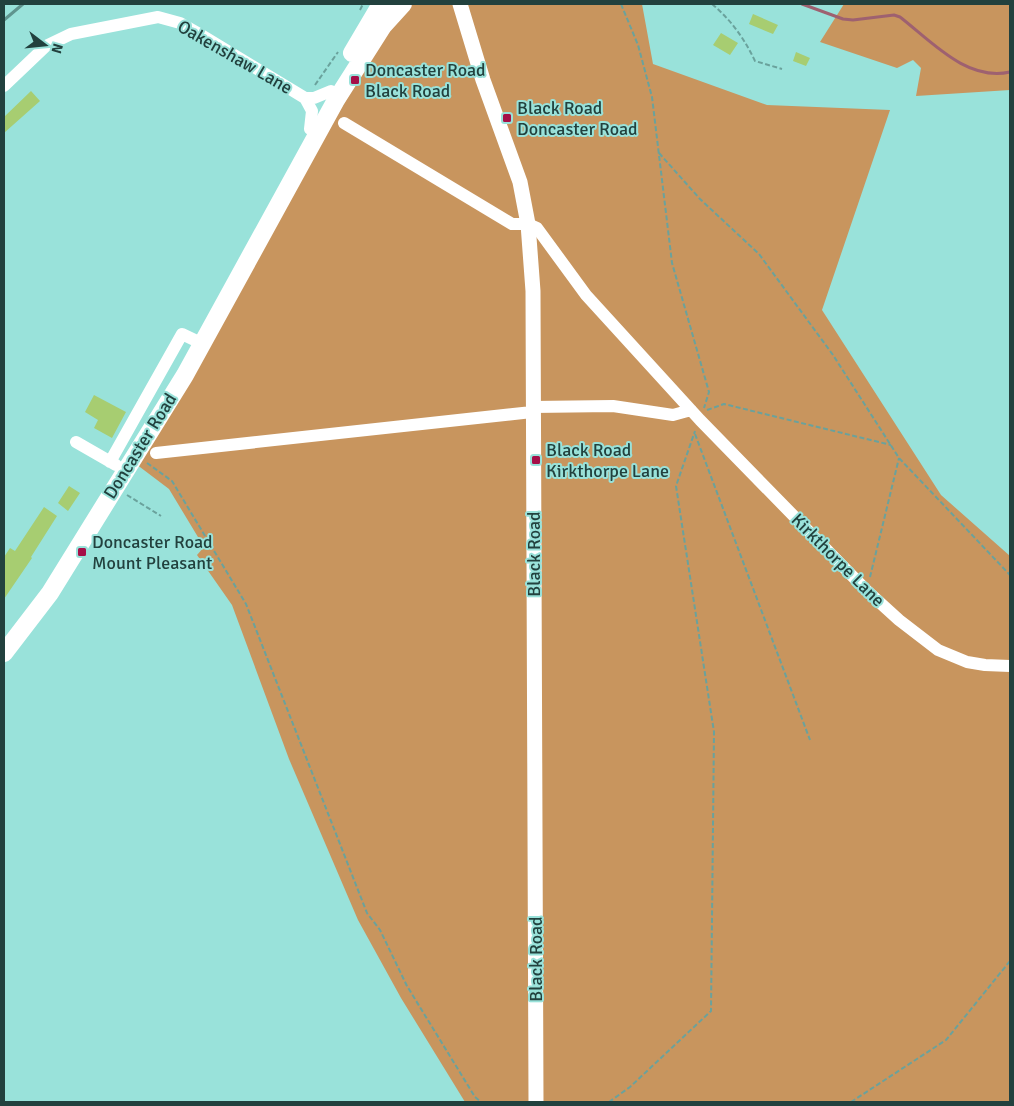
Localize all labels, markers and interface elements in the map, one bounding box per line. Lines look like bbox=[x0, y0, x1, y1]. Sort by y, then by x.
street label: Oakenshaw Lane bbox=[174, 15, 296, 99]
north arrow bbox=[20, 20, 70, 70]
text: N bbox=[48, 41, 67, 55]
place label: Doncaster Road Black Road bbox=[365, 59, 486, 102]
marker: Doncaster Road Black Road bbox=[349, 74, 361, 86]
place label: Black Road Doncaster Road bbox=[517, 97, 638, 140]
marker: Black Road Doncaster Road bbox=[501, 112, 513, 124]
street label: Doncaster Road bbox=[99, 389, 181, 503]
place label: Black Road Kirkthorpe Lane bbox=[546, 439, 669, 482]
marker: Black Road Kirkthorpe Lane bbox=[530, 454, 542, 466]
street label: Kirkthorpe Lane bbox=[787, 509, 889, 611]
street label: Black Road bbox=[523, 511, 545, 597]
place label: Doncaster Road Mount Pleasant bbox=[92, 531, 213, 574]
marker: Doncaster Road Mount Pleasant bbox=[76, 546, 88, 558]
street label: Black Road bbox=[525, 916, 547, 1002]

